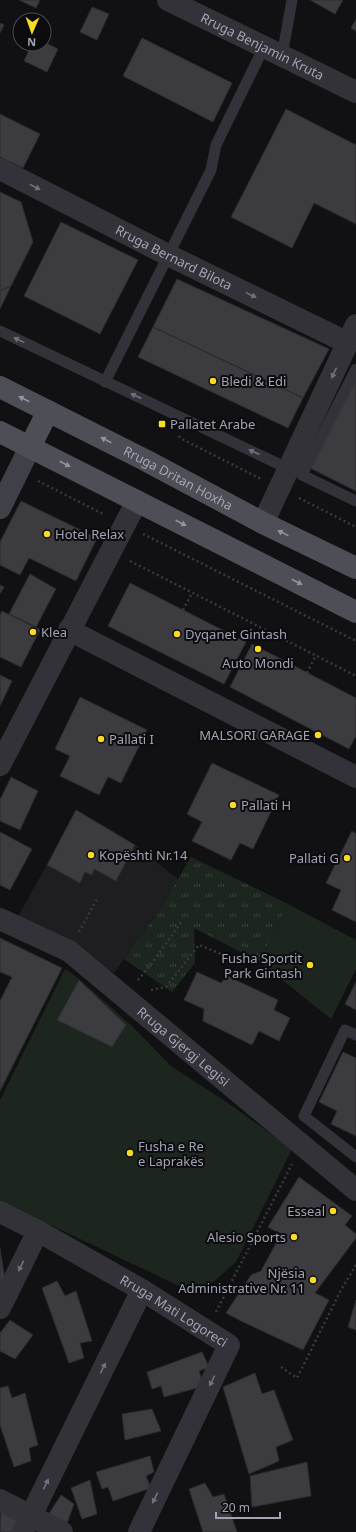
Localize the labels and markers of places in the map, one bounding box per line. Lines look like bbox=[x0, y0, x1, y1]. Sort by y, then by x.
place label: Bledi & Edi bbox=[221, 372, 286, 390]
marker: Bledi & Edi bbox=[208, 376, 218, 386]
place label: Pallatet Arabe bbox=[170, 415, 255, 433]
marker: Pallatet Arabe bbox=[157, 419, 167, 429]
place label: Hotel Relax bbox=[55, 525, 124, 543]
marker: Hotel Relax bbox=[42, 529, 52, 539]
place label: Klea bbox=[41, 623, 67, 641]
place label: Dyqanet Gintash bbox=[185, 625, 287, 643]
marker: Klea bbox=[28, 627, 38, 637]
marker: Dyqanet Gintash bbox=[172, 629, 182, 639]
marker: Auto Mondi bbox=[253, 644, 263, 654]
place label: Auto Mondi bbox=[222, 654, 294, 672]
place label: MALSORI GARAGE bbox=[199, 726, 310, 744]
place label: Pallati I bbox=[109, 730, 154, 748]
marker: MALSORI GARAGE bbox=[313, 730, 323, 740]
marker: Pallati I bbox=[96, 734, 106, 744]
place label: Pallati H bbox=[241, 796, 291, 814]
marker: Pallati H bbox=[228, 800, 238, 810]
place label: Kopështi Nr.14 bbox=[99, 846, 188, 864]
place label: Pallati G bbox=[289, 849, 339, 867]
marker: Kopështi Nr.14 bbox=[86, 850, 96, 860]
marker: Pallati G bbox=[342, 853, 352, 863]
place label: Fusha Sportit Park Gintash bbox=[221, 949, 302, 982]
marker: Fusha Sportit Park Gintash bbox=[305, 960, 315, 970]
place label: Fusha e Re e Laprakës bbox=[138, 1137, 204, 1170]
marker: Fusha e Re e Laprakës bbox=[125, 1148, 135, 1158]
place label: Esseal bbox=[287, 1202, 325, 1220]
marker: Esseal bbox=[328, 1206, 338, 1216]
place label: Alesio Sports bbox=[207, 1228, 286, 1246]
marker: Alesio Sports bbox=[289, 1232, 299, 1242]
place label: Njësia Administrative Nr. 11 bbox=[178, 1264, 305, 1297]
marker: Njësia Administrative Nr. 11 bbox=[308, 1275, 318, 1285]

